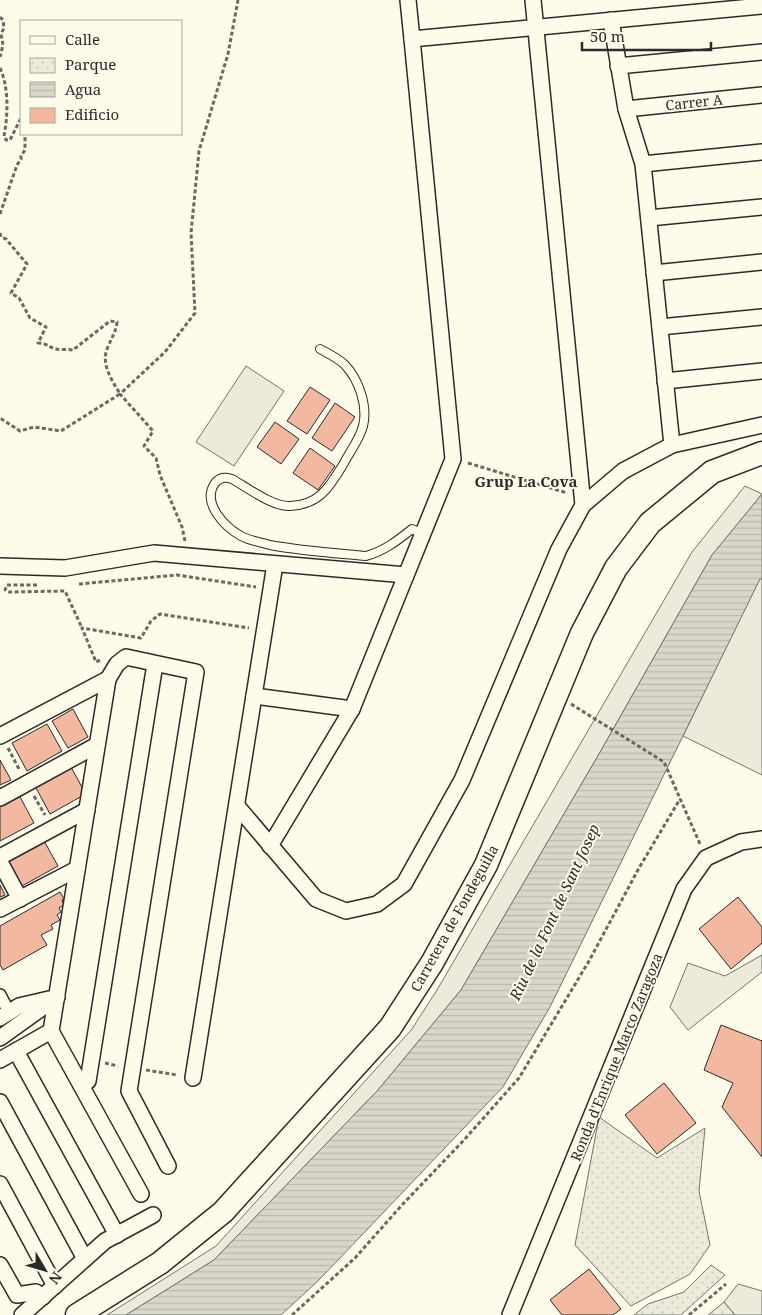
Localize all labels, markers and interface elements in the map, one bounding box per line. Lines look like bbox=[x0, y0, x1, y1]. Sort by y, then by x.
legend bbox=[20, 20, 182, 135]
scale bar bbox=[582, 20, 711, 52]
text: 50 m bbox=[590, 26, 625, 46]
text: Calle bbox=[65, 29, 100, 49]
text: Parque bbox=[65, 54, 116, 74]
text: Agua bbox=[65, 79, 101, 99]
street label: Carrer A bbox=[665, 90, 724, 114]
text: Edificio bbox=[65, 104, 119, 124]
district label: Grup La Cova bbox=[474, 471, 578, 491]
water label: Riu de la Font de Sant Josep bbox=[504, 820, 604, 1004]
street label: Carretera de Fondeguilla bbox=[406, 841, 502, 995]
street label: Ronda d'Enrique Marco Zaragoza bbox=[565, 950, 667, 1164]
north arrow bbox=[20, 1245, 70, 1295]
text: N bbox=[45, 1268, 67, 1289]

